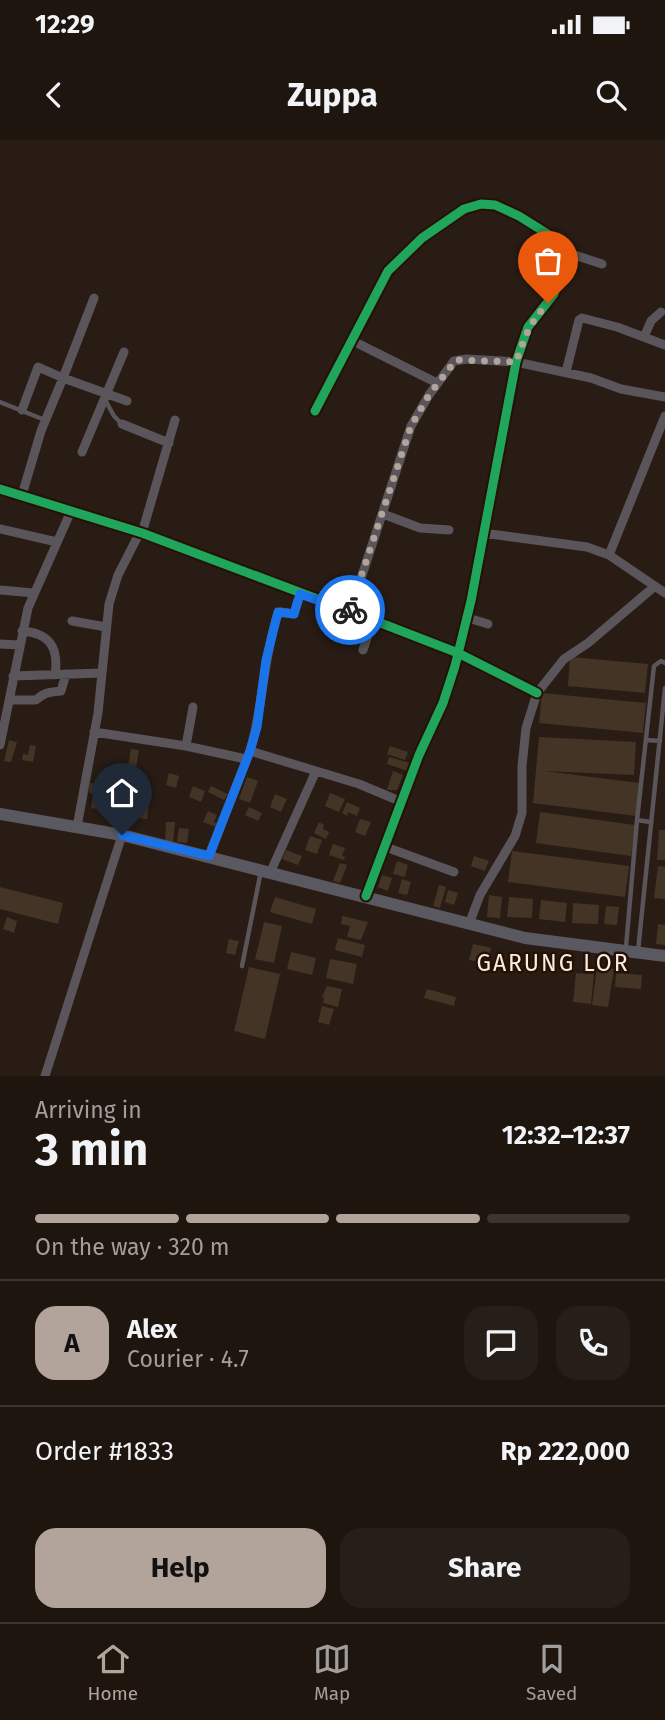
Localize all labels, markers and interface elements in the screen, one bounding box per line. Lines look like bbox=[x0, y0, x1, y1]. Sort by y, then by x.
text: 12:29 bbox=[35, 9, 95, 40]
icon: back bbox=[35, 76, 73, 114]
text: Zuppa bbox=[287, 76, 378, 114]
icon: search bbox=[592, 76, 630, 114]
pin bbox=[518, 231, 578, 303]
icon: bag bbox=[529, 242, 567, 280]
courier bbox=[315, 575, 385, 645]
icon: bike bbox=[331, 591, 369, 629]
pin bbox=[92, 763, 152, 835]
icon: home bbox=[103, 774, 141, 812]
district label: GARUNG LOR bbox=[476, 949, 630, 977]
text: Arriving in bbox=[35, 1096, 142, 1124]
text: 12:32–12:37 bbox=[502, 1120, 630, 1151]
text: 3 min bbox=[35, 1122, 148, 1177]
text: On the way · 320 m bbox=[35, 1233, 230, 1261]
button: chat bbox=[464, 1306, 538, 1380]
button: phone bbox=[556, 1306, 630, 1380]
text: Alex bbox=[127, 1314, 177, 1345]
text: A bbox=[64, 1328, 80, 1359]
text: Courier · 4.7 bbox=[127, 1345, 249, 1373]
text: Order #1833 bbox=[35, 1436, 174, 1467]
text: Rp 222,000 bbox=[500, 1436, 630, 1467]
button: Help bbox=[35, 1528, 326, 1608]
button: Share bbox=[340, 1528, 630, 1608]
tab: Home bbox=[87, 1640, 138, 1705]
tab: Map bbox=[313, 1640, 351, 1705]
tab: Saved bbox=[526, 1640, 577, 1705]

